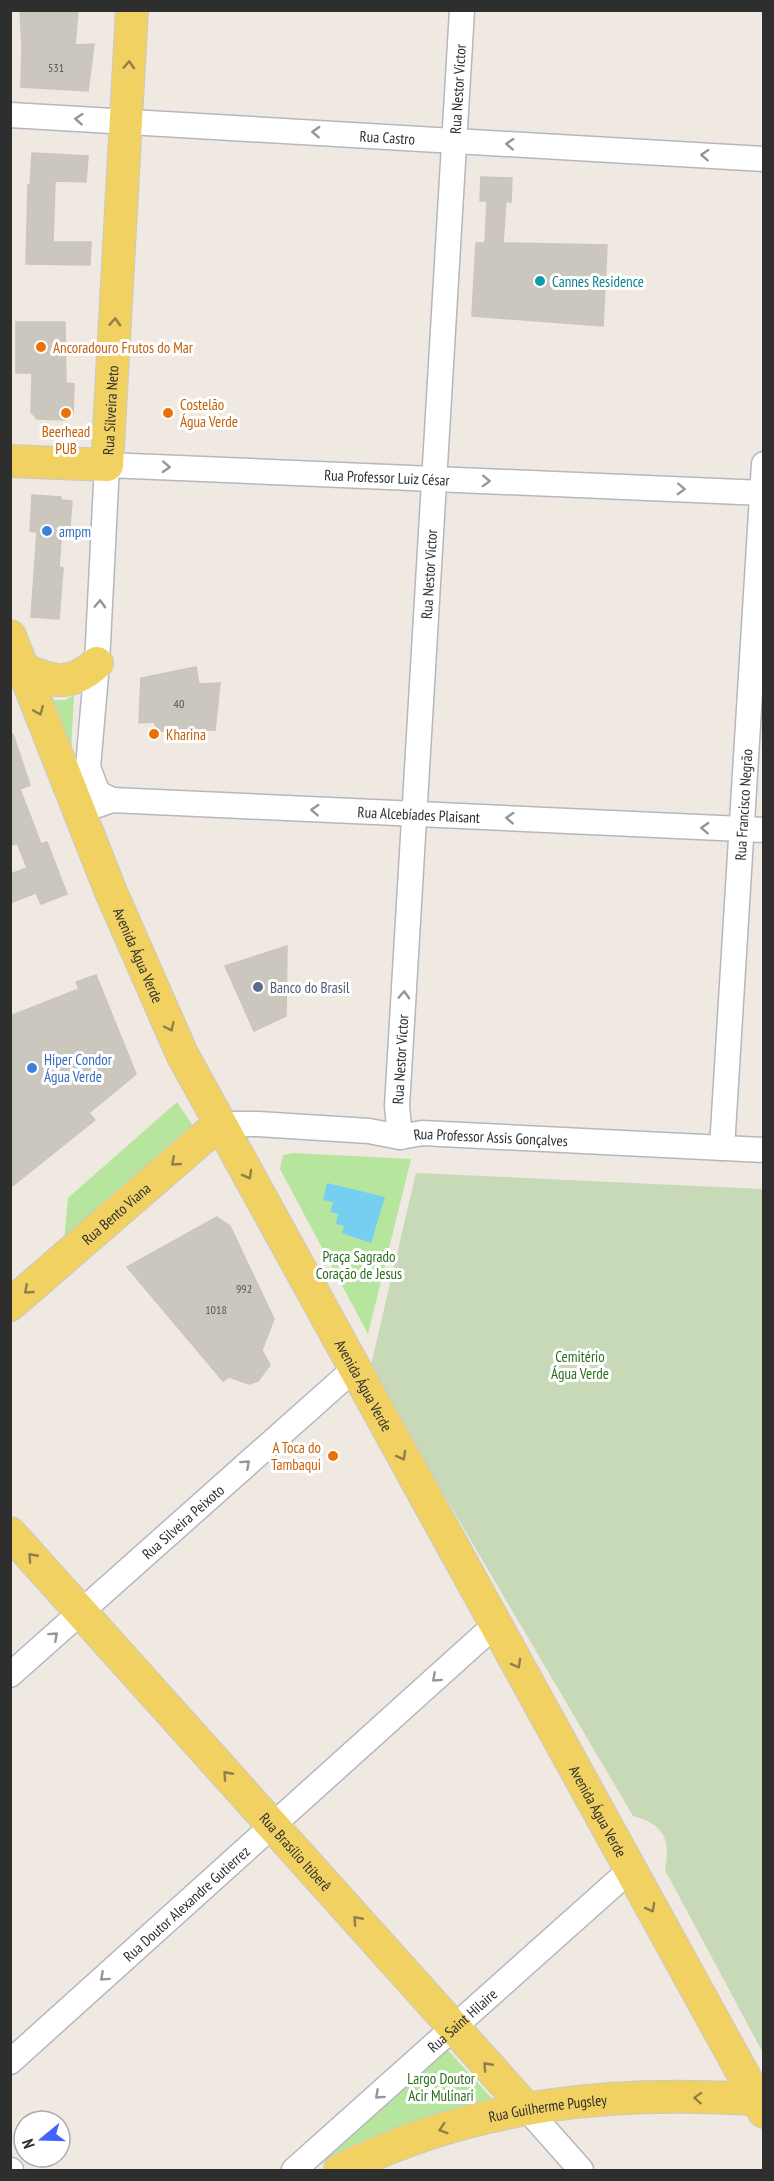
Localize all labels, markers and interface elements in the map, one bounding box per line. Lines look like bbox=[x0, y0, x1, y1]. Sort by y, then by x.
street label: Rua Nestor Victor bbox=[445, 43, 470, 134]
house number: 531 bbox=[48, 60, 64, 75]
one-way arrow bbox=[123, 60, 136, 69]
one-way arrow bbox=[75, 112, 84, 125]
one-way arrow bbox=[311, 126, 320, 139]
street label: Rua Castro bbox=[359, 126, 416, 148]
one-way arrow bbox=[506, 137, 515, 150]
one-way arrow bbox=[701, 149, 710, 162]
place label: Cannes Residence bbox=[552, 272, 644, 291]
marker: Cannes Residence bbox=[533, 274, 547, 288]
one-way arrow bbox=[108, 318, 121, 327]
place label: Ancoradouro Frutos do Mar bbox=[53, 338, 194, 357]
marker: Ancoradouro Frutos do Mar bbox=[34, 340, 48, 354]
street label: Rua Silveira Neto bbox=[98, 365, 122, 455]
place label: Costelão Água Verde bbox=[180, 395, 238, 431]
marker: Beerhead PUB bbox=[59, 406, 73, 420]
marker: Costelão Água Verde bbox=[161, 406, 175, 420]
place label: Beerhead PUB bbox=[42, 422, 90, 458]
one-way arrow bbox=[161, 461, 170, 474]
street label: Rua Professor Luiz César bbox=[324, 465, 451, 489]
one-way arrow bbox=[482, 475, 491, 487]
one-way arrow bbox=[677, 483, 686, 496]
place label: ampm bbox=[59, 522, 91, 541]
marker: ampm bbox=[40, 524, 54, 538]
street label: Rua Nestor Victor bbox=[416, 528, 441, 620]
one-way arrow bbox=[93, 600, 106, 609]
house number: 40 bbox=[174, 696, 184, 711]
one-way arrow bbox=[32, 704, 44, 715]
place label: Kharina bbox=[166, 725, 206, 744]
marker: Kharina bbox=[147, 727, 161, 741]
street label: Rua Francisco Negrão bbox=[730, 748, 756, 861]
street label: Rua Alcebíades Plaisant bbox=[357, 802, 480, 826]
one-way arrow bbox=[311, 803, 320, 816]
one-way arrow bbox=[506, 812, 515, 825]
one-way arrow bbox=[701, 821, 710, 834]
street label: Avenida Água Verde bbox=[109, 905, 168, 1005]
place label: Banco do Brasil bbox=[270, 978, 350, 997]
marker: Banco do Brasil bbox=[251, 980, 265, 994]
one-way arrow bbox=[397, 990, 410, 999]
street label: Rua Nestor Victor bbox=[388, 1013, 412, 1105]
one-way arrow bbox=[162, 1020, 174, 1031]
place label: Hiper Condor Água Verde bbox=[44, 1050, 113, 1086]
marker: Hiper Condor Água Verde bbox=[25, 1061, 39, 1075]
street label: Rua Professor Assis Gonçalves bbox=[412, 1123, 568, 1150]
one-way arrow bbox=[171, 1155, 182, 1166]
one-way arrow bbox=[240, 1169, 252, 1179]
street label: Rua Bento Viana bbox=[77, 1178, 154, 1248]
park label: Praça Sagrado Coração de Jesus bbox=[316, 1247, 402, 1283]
house number: 992 bbox=[236, 1281, 252, 1296]
one-way arrow bbox=[24, 1283, 35, 1294]
house number: 1018 bbox=[205, 1302, 227, 1317]
street label: Avenida Água Verde bbox=[331, 1336, 397, 1434]
park label: Cemitério Água Verde bbox=[551, 1347, 609, 1383]
place label: A Toca do Tambaqui bbox=[271, 1438, 321, 1474]
marker: A Toca do Tambaqui bbox=[326, 1449, 340, 1463]
one-way arrow bbox=[395, 1450, 406, 1460]
one-way arrow bbox=[240, 1460, 250, 1471]
street label: Rua Silveira Peixoto bbox=[138, 1480, 228, 1563]
one-way arrow bbox=[28, 1553, 39, 1564]
one-way arrow bbox=[47, 1632, 58, 1643]
one-way arrow bbox=[510, 1658, 521, 1668]
one-way arrow bbox=[432, 1671, 443, 1682]
street label: Avenida Água Verde bbox=[566, 1762, 631, 1860]
one-way arrow bbox=[223, 1771, 234, 1782]
street label: Rua Brasílio Itiberê bbox=[256, 1808, 336, 1895]
street label: Rua Doutor Alexandre Gutierrez bbox=[119, 1841, 253, 1965]
one-way arrow bbox=[644, 1902, 655, 1913]
one-way arrow bbox=[353, 1916, 364, 1927]
one-way arrow bbox=[100, 1970, 111, 1981]
street label: Rua Saint Hilaire bbox=[423, 1984, 501, 2056]
one-way arrow bbox=[483, 2062, 494, 2072]
park label: Largo Doutor Acir Mulinari bbox=[407, 2069, 476, 2105]
one-way arrow bbox=[375, 2088, 385, 2099]
street label: Rua Guilherme Pugsley bbox=[487, 2090, 608, 2126]
one-way arrow bbox=[693, 2092, 702, 2104]
north arrow bbox=[12, 2109, 72, 2169]
one-way arrow bbox=[438, 2122, 449, 2134]
text: N bbox=[17, 2137, 39, 2151]

